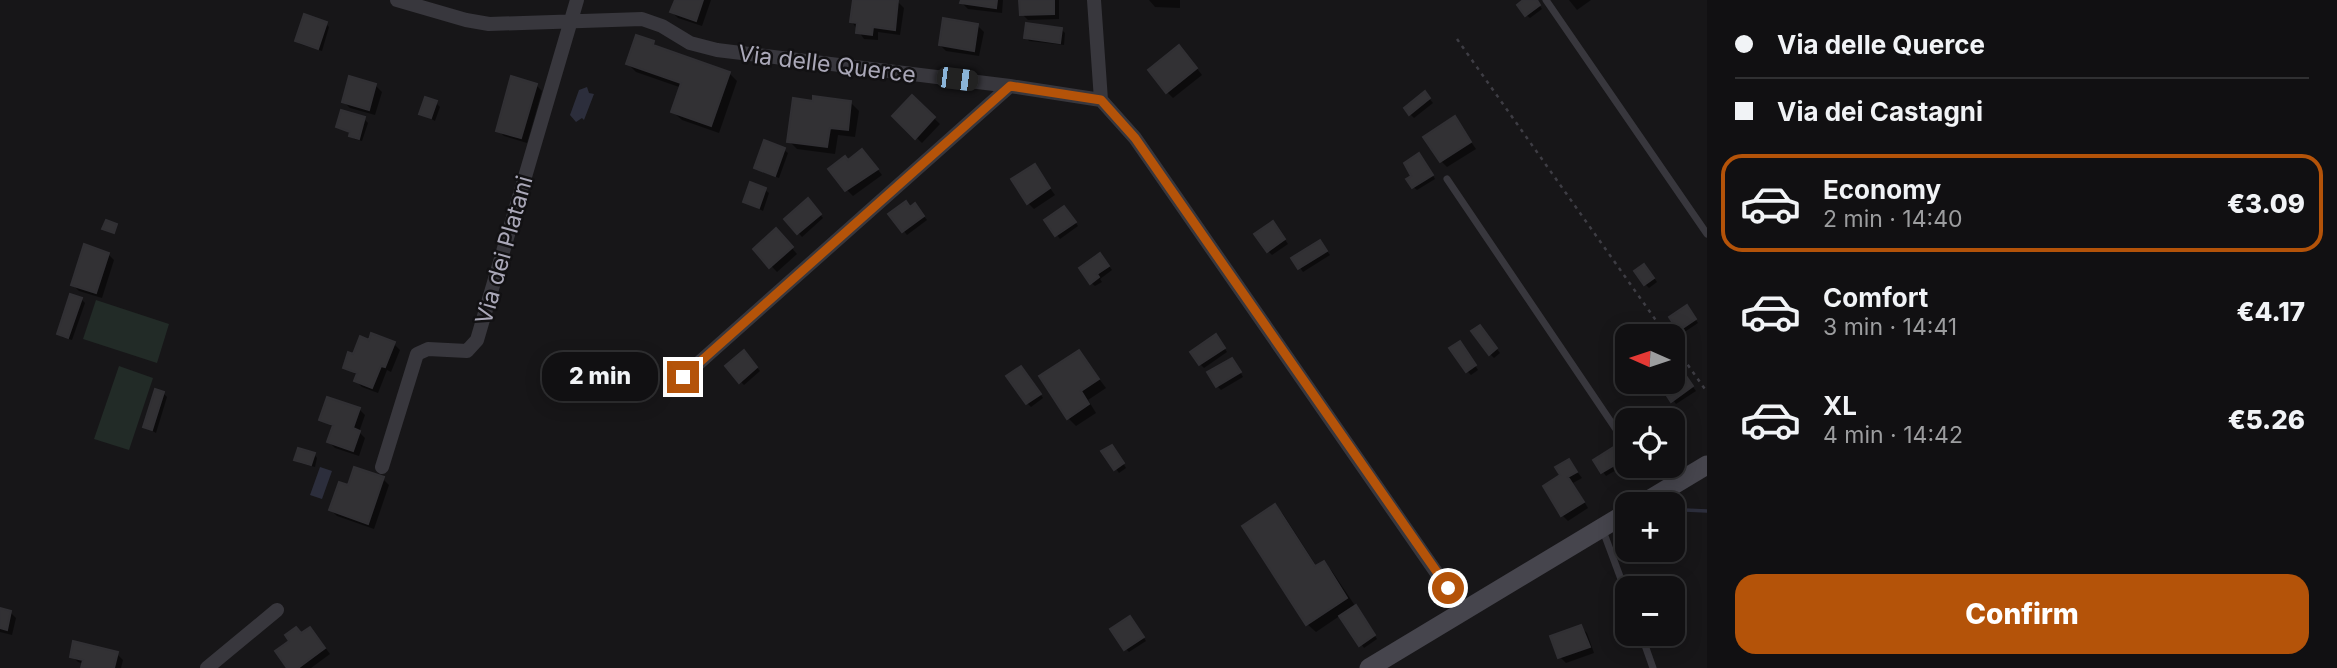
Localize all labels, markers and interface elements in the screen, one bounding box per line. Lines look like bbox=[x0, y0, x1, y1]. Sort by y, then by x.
text: Via delle Querce bbox=[1777, 29, 1985, 60]
street label: Via delle Querce bbox=[737, 39, 917, 89]
car bbox=[935, 66, 980, 92]
text: Via dei Castagni bbox=[1777, 96, 1983, 127]
street label: Via dei Platani bbox=[469, 172, 539, 328]
icon: car bbox=[1739, 172, 1802, 235]
text: Economy bbox=[1823, 174, 1941, 205]
text: €3.09 bbox=[2227, 188, 2305, 219]
text: 2 min · 14:40 bbox=[1823, 205, 1963, 233]
icon: car bbox=[1739, 280, 1802, 343]
text: Comfort bbox=[1823, 282, 1928, 313]
text: €4.17 bbox=[2236, 296, 2305, 327]
text: 3 min · 14:41 bbox=[1823, 313, 1957, 341]
north arrow bbox=[1615, 324, 1685, 394]
map controls bbox=[1615, 324, 1685, 646]
callout: 2 min bbox=[543, 352, 658, 402]
route end bbox=[667, 361, 699, 393]
text: 2 min bbox=[569, 362, 631, 390]
icon: car bbox=[1739, 388, 1802, 451]
text: XL bbox=[1823, 390, 1857, 421]
text: €5.26 bbox=[2228, 404, 2305, 435]
button: locate bbox=[1615, 408, 1685, 478]
text: 4 min · 14:42 bbox=[1823, 421, 1963, 449]
button: + bbox=[1615, 492, 1685, 562]
route start bbox=[1432, 572, 1464, 604]
button: Confirm bbox=[1735, 574, 2309, 654]
button: − bbox=[1615, 576, 1685, 646]

